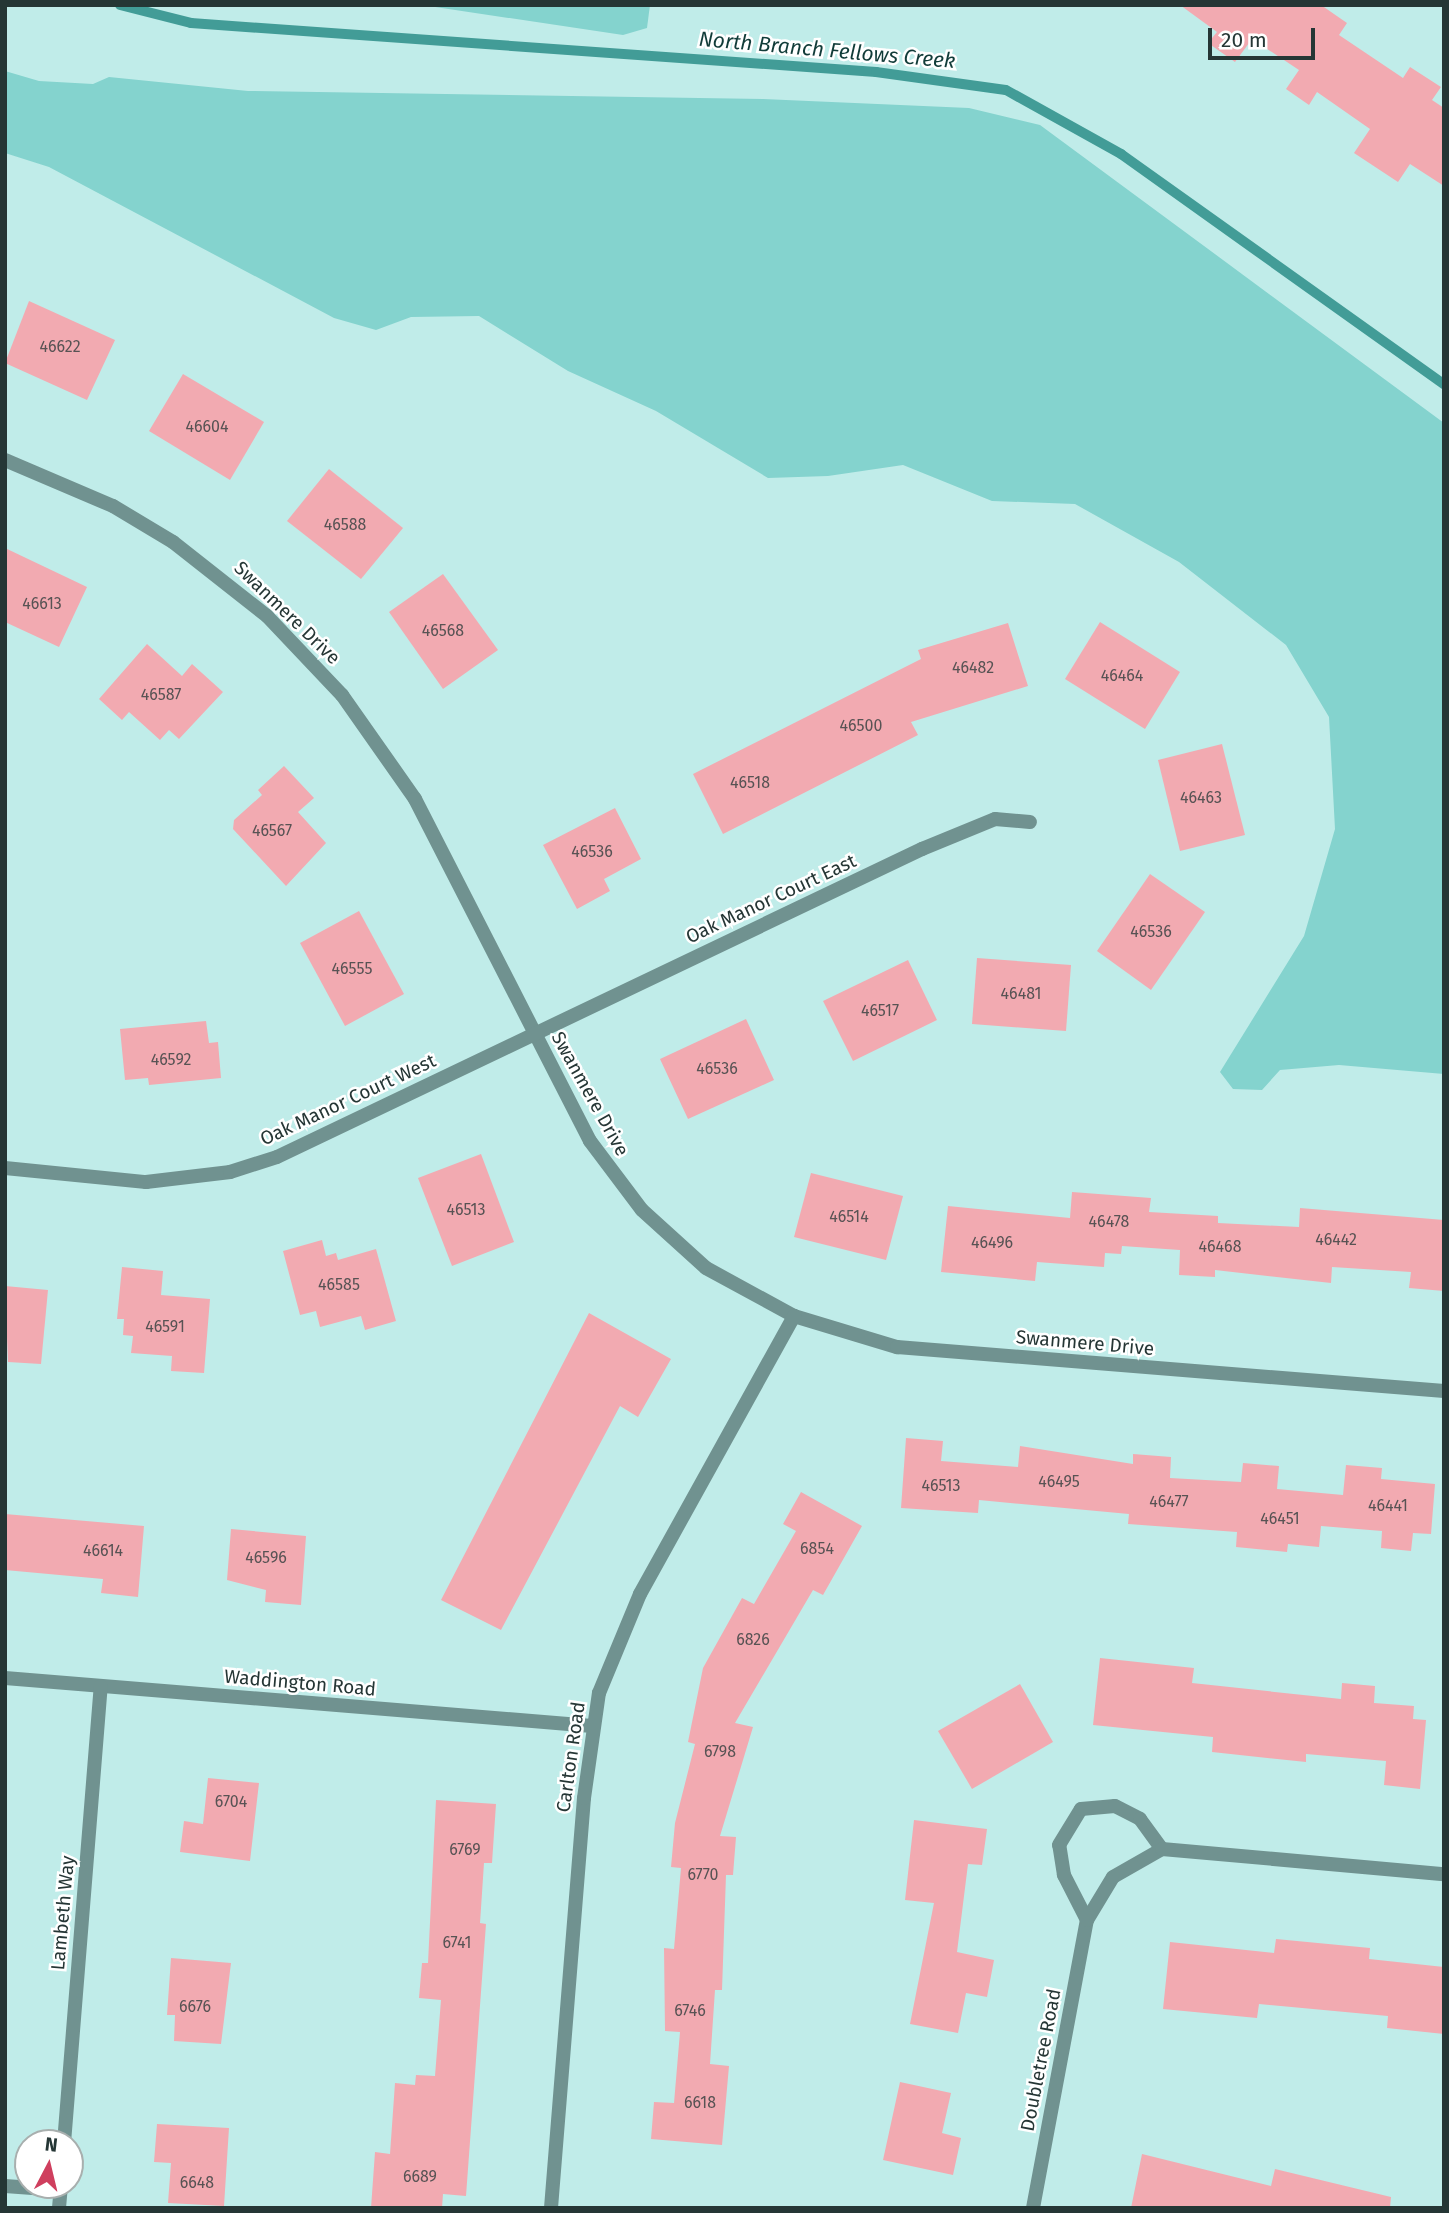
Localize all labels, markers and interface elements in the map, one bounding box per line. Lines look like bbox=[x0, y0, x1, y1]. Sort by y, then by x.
scale bar bbox=[1211, 14, 1318, 58]
water label: North Branch Fellows Creek bbox=[698, 26, 956, 74]
text: 20 m bbox=[1221, 27, 1267, 53]
house number: 46622 bbox=[39, 337, 81, 357]
house number: 46604 bbox=[185, 417, 229, 437]
house number: 46588 bbox=[324, 515, 366, 535]
street label: Swanmere Drive bbox=[229, 557, 345, 669]
house number: 46613 bbox=[22, 594, 62, 614]
house number: 46568 bbox=[422, 621, 464, 641]
house number: 46482 bbox=[952, 658, 994, 678]
house number: 46464 bbox=[1101, 666, 1143, 686]
house number: 46587 bbox=[141, 685, 181, 705]
house number: 46500 bbox=[840, 716, 882, 736]
house number: 46518 bbox=[730, 773, 770, 793]
house number: 46463 bbox=[1180, 788, 1222, 808]
house number: 46567 bbox=[252, 821, 292, 841]
house number: 46536 bbox=[571, 842, 613, 862]
street label: Oak Manor Court East bbox=[682, 850, 860, 948]
house number: 46536 bbox=[1130, 922, 1172, 942]
house number: 46555 bbox=[332, 959, 372, 979]
house number: 46481 bbox=[1001, 984, 1041, 1004]
house number: 46517 bbox=[861, 1001, 899, 1021]
street label: Swanmere Drive bbox=[546, 1028, 634, 1160]
street label: Oak Manor Court West bbox=[257, 1049, 439, 1151]
house number: 46592 bbox=[151, 1050, 191, 1070]
house number: 46536 bbox=[696, 1059, 738, 1079]
house number: 46513 bbox=[446, 1200, 486, 1220]
house number: 46514 bbox=[829, 1207, 869, 1227]
house number: 46478 bbox=[1089, 1212, 1129, 1232]
house number: 46442 bbox=[1315, 1230, 1357, 1250]
house number: 46496 bbox=[971, 1233, 1013, 1253]
house number: 46468 bbox=[1199, 1237, 1241, 1257]
house number: 46585 bbox=[318, 1275, 360, 1295]
house number: 46591 bbox=[145, 1317, 185, 1337]
street label: Swanmere Drive bbox=[1015, 1326, 1155, 1360]
house number: 46495 bbox=[1038, 1472, 1080, 1492]
house number: 46513 bbox=[921, 1476, 961, 1496]
house number: 46477 bbox=[1149, 1492, 1189, 1512]
house number: 46441 bbox=[1368, 1496, 1408, 1516]
house number: 46451 bbox=[1260, 1509, 1300, 1529]
house number: 6854 bbox=[800, 1539, 834, 1559]
house number: 46614 bbox=[83, 1541, 123, 1561]
house number: 46596 bbox=[245, 1548, 287, 1568]
house number: 6826 bbox=[736, 1630, 770, 1650]
street label: Waddington Road bbox=[223, 1665, 377, 1701]
street label: Carlton Road bbox=[552, 1700, 590, 1814]
house number: 6798 bbox=[704, 1742, 736, 1762]
house number: 6704 bbox=[215, 1792, 247, 1812]
house number: 6769 bbox=[449, 1840, 481, 1860]
street label: Lambeth Way bbox=[47, 1855, 79, 1971]
house number: 6770 bbox=[687, 1865, 719, 1885]
house number: 6741 bbox=[442, 1933, 472, 1953]
street label: Doubletree Road bbox=[1016, 1987, 1066, 2133]
house number: 6676 bbox=[179, 1997, 211, 2017]
house number: 6746 bbox=[674, 2001, 706, 2021]
house number: 6618 bbox=[684, 2093, 716, 2113]
north arrow bbox=[14, 2129, 84, 2199]
text: N bbox=[44, 2132, 59, 2157]
house number: 6689 bbox=[403, 2167, 437, 2187]
house number: 6648 bbox=[180, 2173, 214, 2193]

